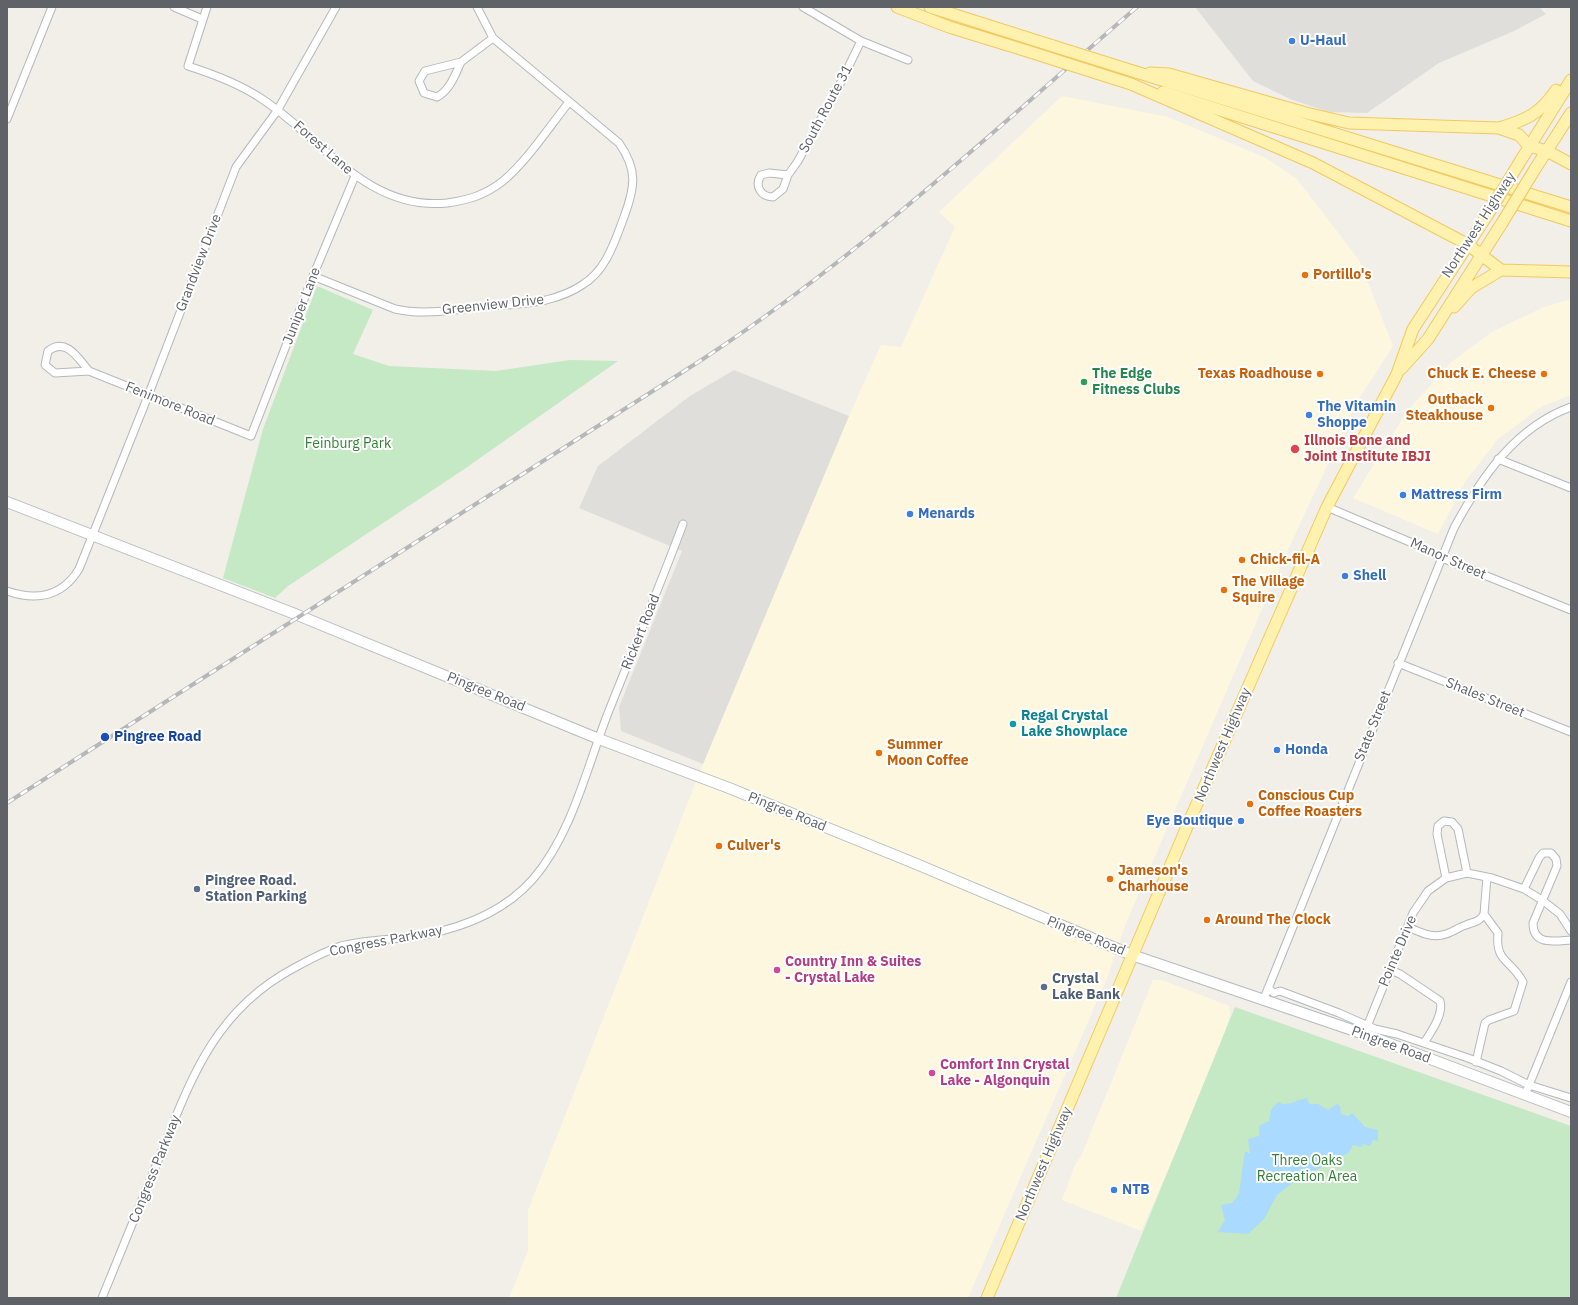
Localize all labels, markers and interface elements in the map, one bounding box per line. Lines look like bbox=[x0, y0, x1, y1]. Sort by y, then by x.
place label: U-Haul bbox=[1300, 33, 1346, 49]
marker: U-Haul bbox=[1287, 36, 1297, 46]
street label: South Route 31 bbox=[796, 62, 856, 156]
street label: Forest Lane bbox=[290, 118, 356, 178]
street label: Northwest Highway bbox=[1439, 169, 1519, 281]
street label: Grandview Drive bbox=[173, 212, 225, 314]
street label: Juniper Lane bbox=[280, 265, 324, 347]
place label: Portillo's bbox=[1313, 267, 1372, 283]
marker: Portillo's bbox=[1300, 270, 1310, 280]
street label: Greenview Drive bbox=[441, 291, 545, 319]
place label: The Edge Fitness Clubs bbox=[1092, 366, 1180, 398]
place label: Texas Roadhouse bbox=[1198, 366, 1312, 382]
place label: Chuck E. Cheese bbox=[1427, 366, 1536, 382]
marker: Texas Roadhouse bbox=[1315, 369, 1325, 379]
marker: Chuck E. Cheese bbox=[1539, 369, 1549, 379]
marker: The Edge Fitness Clubs bbox=[1079, 377, 1089, 387]
street label: Fenimore Road bbox=[123, 378, 217, 430]
place label: Outback Steakhouse bbox=[1406, 392, 1483, 424]
place label: The Vitamin Shoppe bbox=[1317, 399, 1396, 432]
marker: Outback Steakhouse bbox=[1486, 403, 1496, 413]
marker: The Vitamin Shoppe bbox=[1304, 410, 1314, 420]
place label: Illnois Bone and Joint Institute IBJI bbox=[1304, 433, 1431, 466]
park label: Feinburg Park bbox=[305, 436, 391, 452]
marker: Illnois Bone and Joint Institute IBJI bbox=[1289, 443, 1301, 455]
place label: Mattress Firm bbox=[1411, 487, 1502, 503]
marker: Mattress Firm bbox=[1398, 490, 1408, 500]
place label: Menards bbox=[918, 506, 975, 522]
marker: Menards bbox=[905, 509, 915, 519]
street label: Manor Street bbox=[1407, 535, 1489, 583]
place label: Chick-fil-A bbox=[1250, 552, 1320, 568]
marker: Chick-fil-A bbox=[1237, 555, 1247, 565]
place label: Shell bbox=[1353, 568, 1386, 584]
marker: Shell bbox=[1340, 571, 1350, 581]
place label: The Village Squire bbox=[1232, 574, 1305, 606]
marker: The Village Squire bbox=[1219, 585, 1229, 595]
street label: Rickert Road bbox=[618, 592, 664, 672]
street label: Pingree Road bbox=[444, 669, 528, 715]
street label: Shales Street bbox=[1443, 675, 1527, 721]
street label: Northwest Highway bbox=[1191, 685, 1255, 805]
street label: State Street bbox=[1351, 688, 1395, 764]
place label: Regal Crystal Lake Showplace bbox=[1021, 708, 1128, 740]
marker: Regal Crystal Lake Showplace bbox=[1008, 719, 1018, 729]
place label: Pingree Road bbox=[114, 729, 201, 745]
marker: Pingree Road bbox=[99, 731, 111, 743]
place label: Summer Moon Coffee bbox=[887, 737, 969, 770]
place label: Honda bbox=[1285, 742, 1328, 758]
marker: Honda bbox=[1272, 745, 1282, 755]
marker: Summer Moon Coffee bbox=[874, 748, 884, 758]
place label: Conscious Cup Coffee Roasters bbox=[1258, 788, 1362, 820]
street label: Pingree Road bbox=[745, 789, 829, 835]
marker: Conscious Cup Coffee Roasters bbox=[1245, 799, 1255, 809]
place label: Eye Boutique bbox=[1146, 813, 1233, 829]
marker: Eye Boutique bbox=[1236, 816, 1246, 826]
place label: Culver's bbox=[727, 838, 781, 854]
marker: Culver's bbox=[714, 841, 724, 851]
place label: Jameson's Charhouse bbox=[1118, 863, 1189, 896]
place label: Pingree Road. Station Parking bbox=[205, 873, 307, 906]
marker: Jameson's Charhouse bbox=[1105, 874, 1115, 884]
marker: Pingree Road. Station Parking bbox=[192, 884, 202, 894]
place label: Around The Clock bbox=[1215, 912, 1331, 928]
street label: Pingree Road bbox=[1044, 913, 1128, 959]
street label: Pointe Drive bbox=[1375, 913, 1421, 989]
marker: Around The Clock bbox=[1202, 915, 1212, 925]
street label: Congress Parkway bbox=[328, 922, 444, 960]
place label: Country Inn & Suites - Crystal Lake bbox=[785, 954, 921, 986]
marker: Country Inn & Suites - Crystal Lake bbox=[772, 965, 782, 975]
place label: Crystal Lake Bank bbox=[1052, 971, 1120, 1004]
marker: Crystal Lake Bank bbox=[1039, 982, 1049, 992]
street label: Pingree Road bbox=[1349, 1023, 1433, 1067]
place label: Comfort Inn Crystal Lake - Algonquin bbox=[940, 1057, 1070, 1090]
marker: Comfort Inn Crystal Lake - Algonquin bbox=[927, 1068, 937, 1078]
street label: Northwest Highway bbox=[1012, 1104, 1076, 1224]
street label: Congress Parkway bbox=[126, 1113, 184, 1225]
park label: Three Oaks Recreation Area bbox=[1257, 1153, 1357, 1186]
place label: NTB bbox=[1122, 1182, 1150, 1198]
marker: NTB bbox=[1109, 1185, 1119, 1195]

